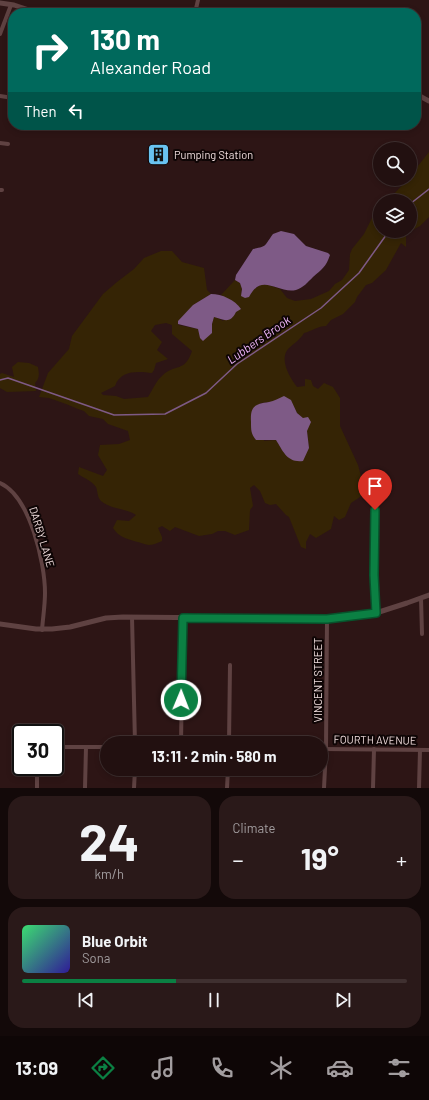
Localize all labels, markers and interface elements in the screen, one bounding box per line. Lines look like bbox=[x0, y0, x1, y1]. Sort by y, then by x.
text: 130 m bbox=[90, 22, 160, 56]
icon: right bbox=[24, 24, 76, 76]
text: Alexander Road bbox=[90, 56, 211, 78]
icon: left bbox=[65, 100, 87, 122]
text: Then bbox=[24, 102, 57, 120]
building icon: Pumping Station bbox=[145, 142, 171, 168]
map controls bbox=[373, 142, 417, 238]
button: search bbox=[373, 142, 417, 186]
place label: Pumping Station bbox=[174, 148, 253, 161]
button: layers bbox=[373, 194, 417, 238]
water label: Lubbers Brook bbox=[224, 312, 293, 366]
pin bbox=[358, 469, 392, 510]
icon: arrive bbox=[364, 475, 386, 497]
street label: DARBY LANE bbox=[27, 505, 58, 569]
street label: VINCENT STREET bbox=[311, 638, 324, 722]
position arrow bbox=[160, 679, 202, 721]
speed limit sign: 30 bbox=[12, 724, 64, 776]
street label: FOURTH AVENUE bbox=[333, 732, 417, 747]
text: 13:11 · 2 min · 580 m bbox=[152, 747, 276, 765]
text: 24 bbox=[79, 809, 140, 871]
text: Climate bbox=[233, 820, 276, 836]
text: 19° bbox=[301, 840, 339, 876]
text: − bbox=[233, 846, 244, 872]
text: + bbox=[396, 846, 407, 872]
text: km/h bbox=[95, 866, 124, 882]
text: Blue Orbit bbox=[82, 932, 147, 950]
text: Sona bbox=[82, 950, 110, 966]
icon: previous bbox=[75, 989, 97, 1011]
icon: pause bbox=[203, 989, 225, 1011]
icon: next bbox=[332, 989, 354, 1011]
icon: directions bbox=[89, 1054, 117, 1082]
icon: music bbox=[149, 1054, 177, 1082]
icon: phone bbox=[208, 1054, 236, 1082]
icon: climate bbox=[267, 1054, 295, 1082]
icon: car bbox=[326, 1054, 354, 1082]
icon: filters bbox=[385, 1054, 413, 1082]
text: 13:09 bbox=[16, 1057, 58, 1079]

